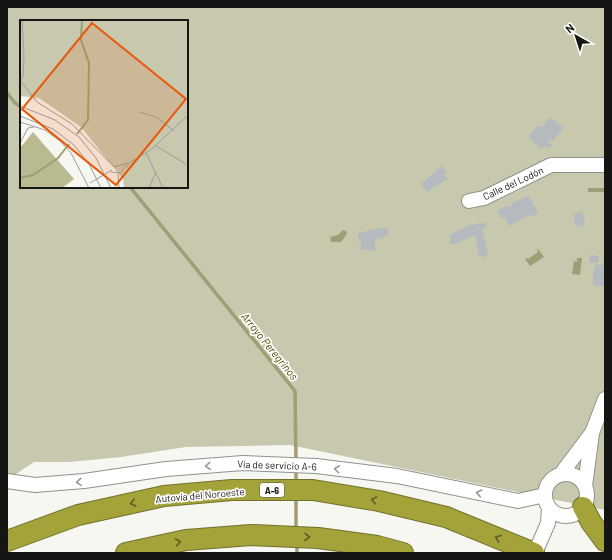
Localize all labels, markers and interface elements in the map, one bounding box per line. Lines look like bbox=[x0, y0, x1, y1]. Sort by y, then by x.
north arrow bbox=[556, 16, 596, 56]
inset map bbox=[20, 20, 188, 188]
text: N bbox=[562, 20, 576, 35]
street label: Calle del Lodón bbox=[481, 164, 545, 202]
water label: Arroyo Peregrinos bbox=[239, 310, 301, 382]
street label: Vía de servicio A-6 bbox=[237, 458, 317, 472]
one-way arrow bbox=[205, 461, 211, 470]
one-way arrow bbox=[334, 464, 340, 473]
one-way arrow bbox=[76, 477, 82, 486]
road number: A-6 bbox=[260, 483, 284, 497]
street label: Autovía del Noroeste bbox=[155, 485, 245, 505]
one-way arrow bbox=[476, 490, 482, 498]
one-way arrow bbox=[370, 497, 377, 505]
one-way arrow bbox=[130, 498, 137, 506]
one-way arrow bbox=[304, 533, 310, 542]
one-way arrow bbox=[494, 534, 501, 542]
one-way arrow bbox=[175, 538, 181, 546]

